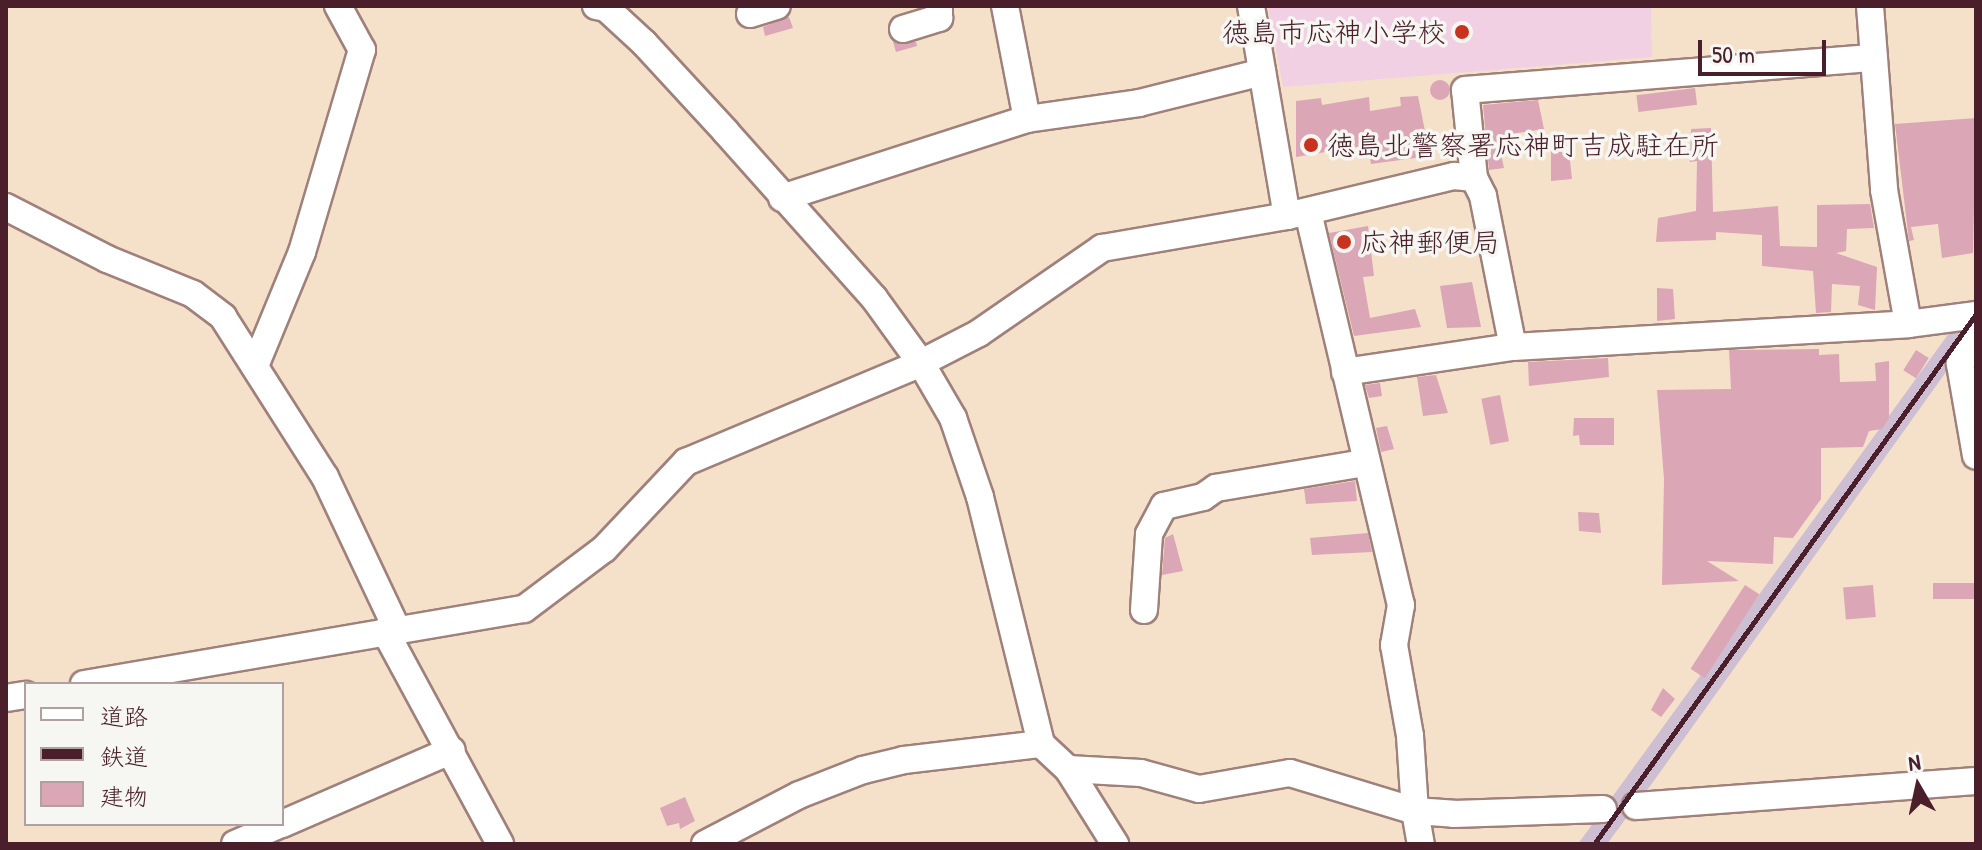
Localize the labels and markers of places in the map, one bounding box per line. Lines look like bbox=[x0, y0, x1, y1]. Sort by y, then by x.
place label: 徳島市応神小学校 bbox=[1222, 15, 1446, 49]
marker: 徳島市応神小学校 bbox=[1453, 23, 1471, 41]
place label: 徳島北警察署応神町吉成駐在所 bbox=[1327, 128, 1719, 162]
marker: 徳島北警察署応神町吉成駐在所 bbox=[1302, 136, 1320, 154]
place label: 応神郵便局 bbox=[1360, 225, 1500, 259]
marker: 応神郵便局 bbox=[1335, 233, 1353, 251]

